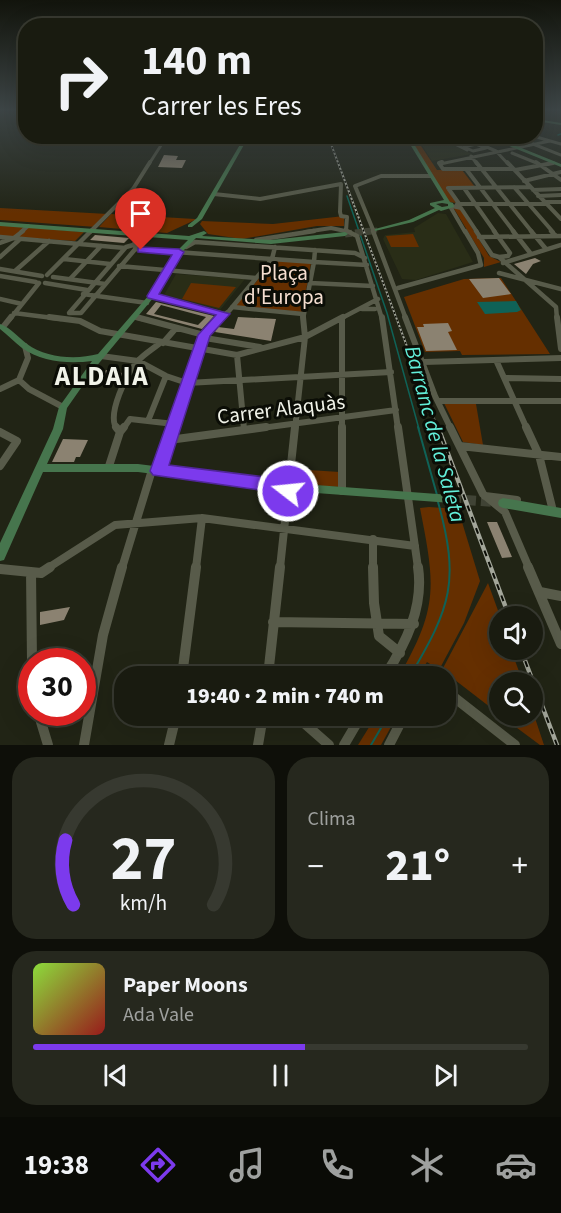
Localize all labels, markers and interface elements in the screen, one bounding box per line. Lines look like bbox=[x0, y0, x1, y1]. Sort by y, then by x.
text: 140 m bbox=[141, 31, 252, 91]
icon: right bbox=[42, 42, 120, 120]
text: Carrer les Eres bbox=[141, 87, 302, 126]
pin bbox=[115, 188, 166, 250]
icon: arrive bbox=[124, 197, 157, 230]
park label: Plaça d'Europa bbox=[244, 258, 324, 312]
water label: Barranc de la Saleta bbox=[396, 342, 474, 526]
district label: ALDAIA bbox=[54, 357, 149, 396]
street label: Carrer Alaquàs bbox=[215, 386, 347, 432]
position arrow bbox=[256, 459, 320, 523]
map controls bbox=[489, 606, 543, 726]
button: sound bbox=[489, 606, 543, 660]
speed limit sign: 30 bbox=[18, 648, 96, 726]
button: search bbox=[489, 672, 543, 726]
text: 19:40 · 2 min · 740 m bbox=[186, 680, 384, 712]
text: Clima bbox=[308, 805, 356, 833]
text: 27 bbox=[110, 815, 176, 904]
text: 21° bbox=[385, 834, 450, 898]
text: − bbox=[308, 843, 324, 890]
text: + bbox=[512, 843, 528, 890]
text: km/h bbox=[119, 888, 167, 919]
text: Paper Moons bbox=[123, 969, 248, 1001]
text: Ada Vale bbox=[123, 1001, 194, 1029]
icon: previous bbox=[99, 1059, 132, 1092]
icon: pause bbox=[264, 1059, 297, 1092]
icon: next bbox=[429, 1059, 462, 1092]
icon: directions bbox=[137, 1144, 179, 1186]
icon: music bbox=[226, 1144, 268, 1186]
icon: phone bbox=[316, 1144, 358, 1186]
icon: climate bbox=[406, 1144, 448, 1186]
icon: car bbox=[495, 1144, 537, 1186]
text: 19:38 bbox=[24, 1146, 89, 1185]

